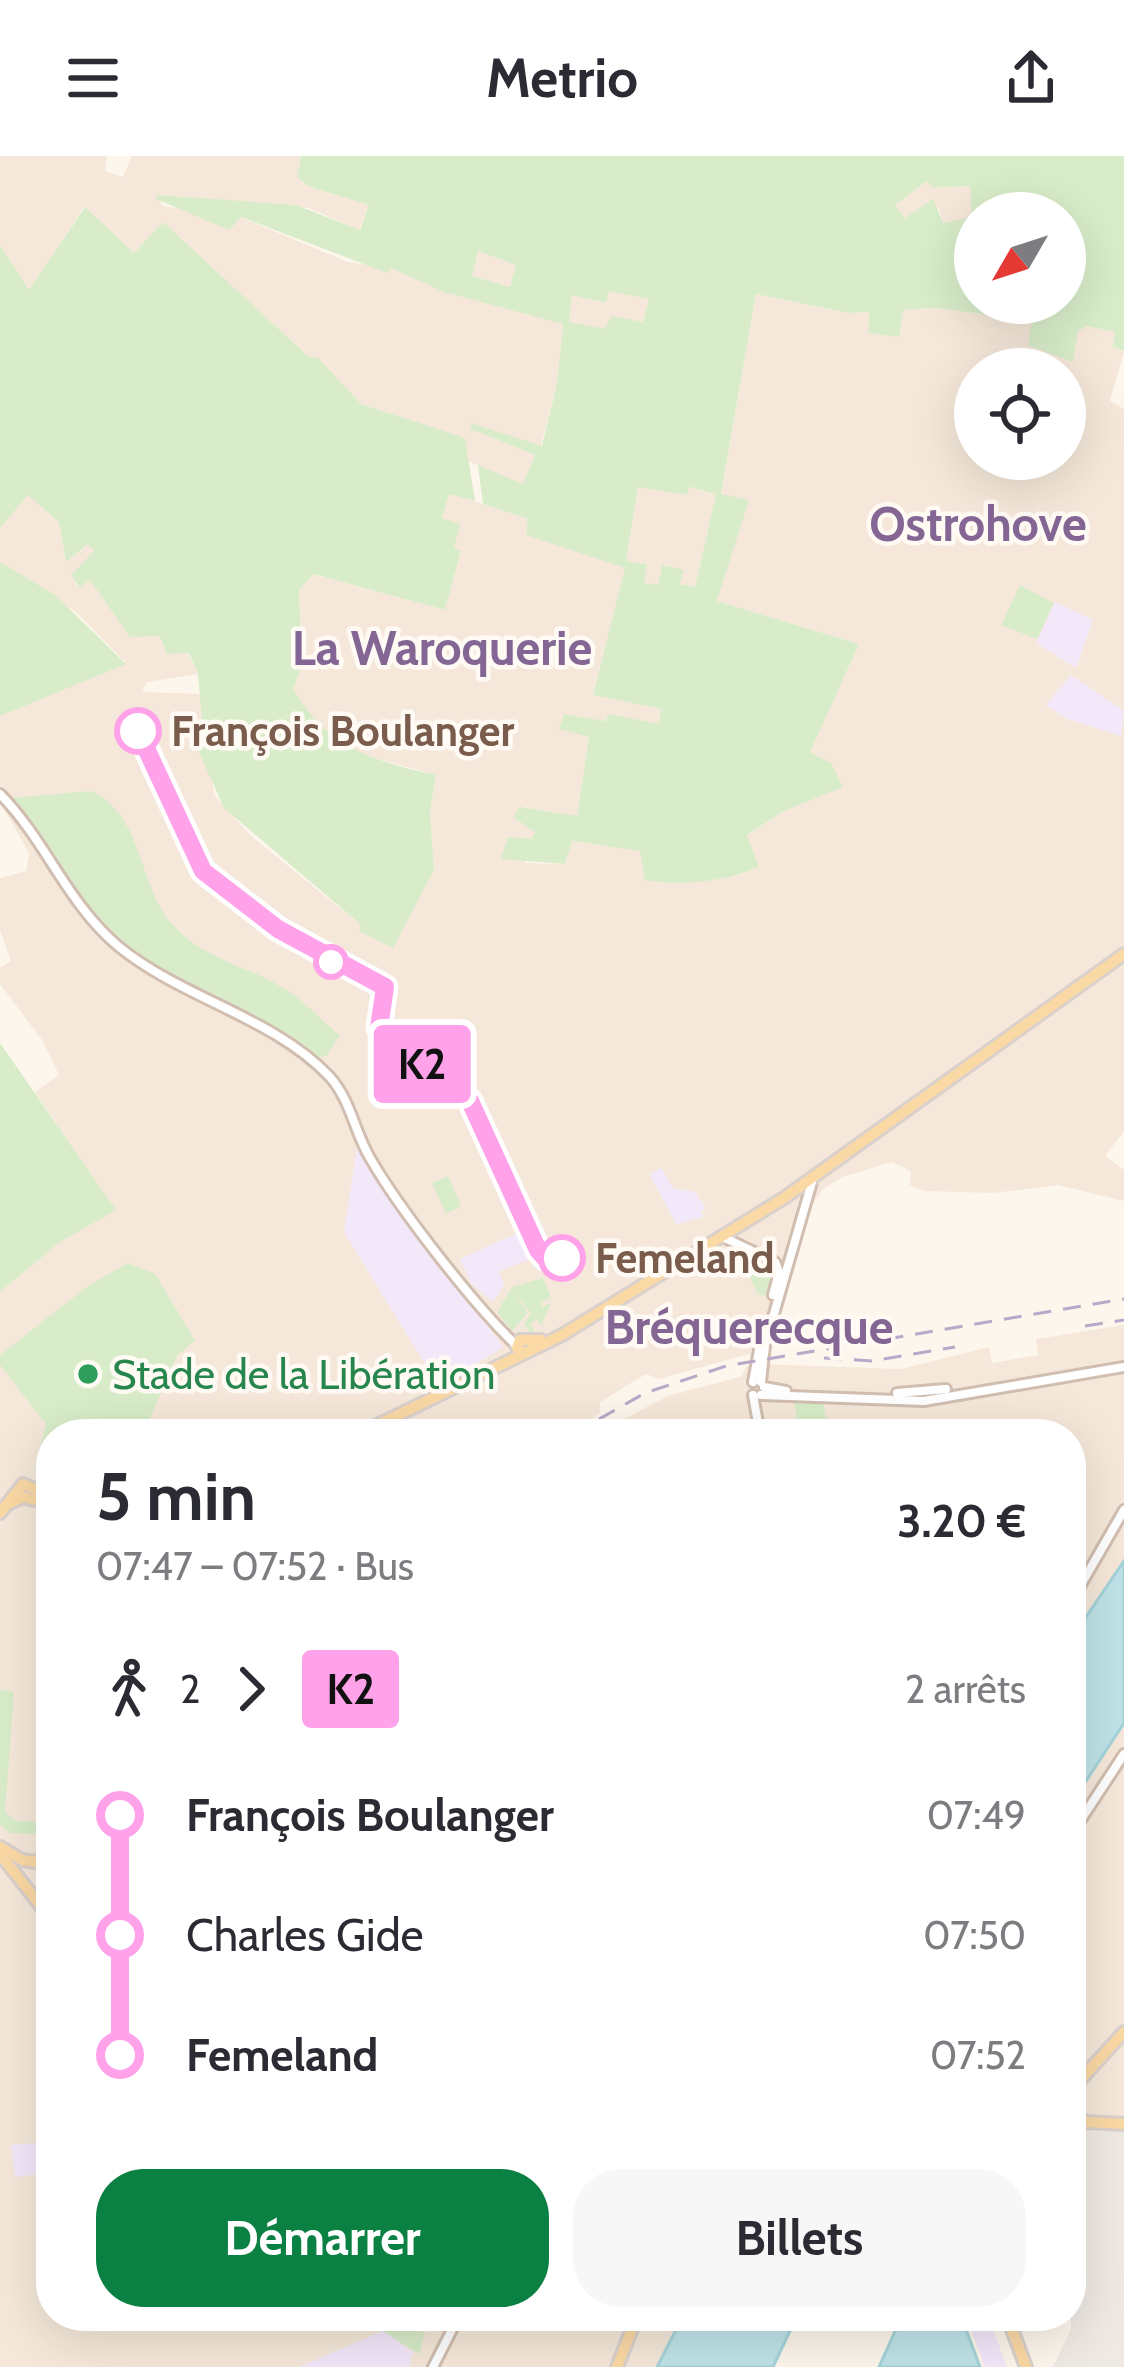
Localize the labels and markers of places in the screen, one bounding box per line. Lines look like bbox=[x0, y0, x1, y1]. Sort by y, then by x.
place label: François Boulanger bbox=[171, 705, 514, 757]
marker: François Boulanger bbox=[116, 709, 160, 753]
unlabelled marker bbox=[315, 946, 347, 978]
place label: Femeland bbox=[595, 1232, 774, 1284]
marker: Femeland bbox=[540, 1236, 584, 1280]
place label: Stade de la Libération bbox=[112, 1348, 495, 1400]
marker: Stade de la Libération bbox=[75, 1361, 101, 1387]

